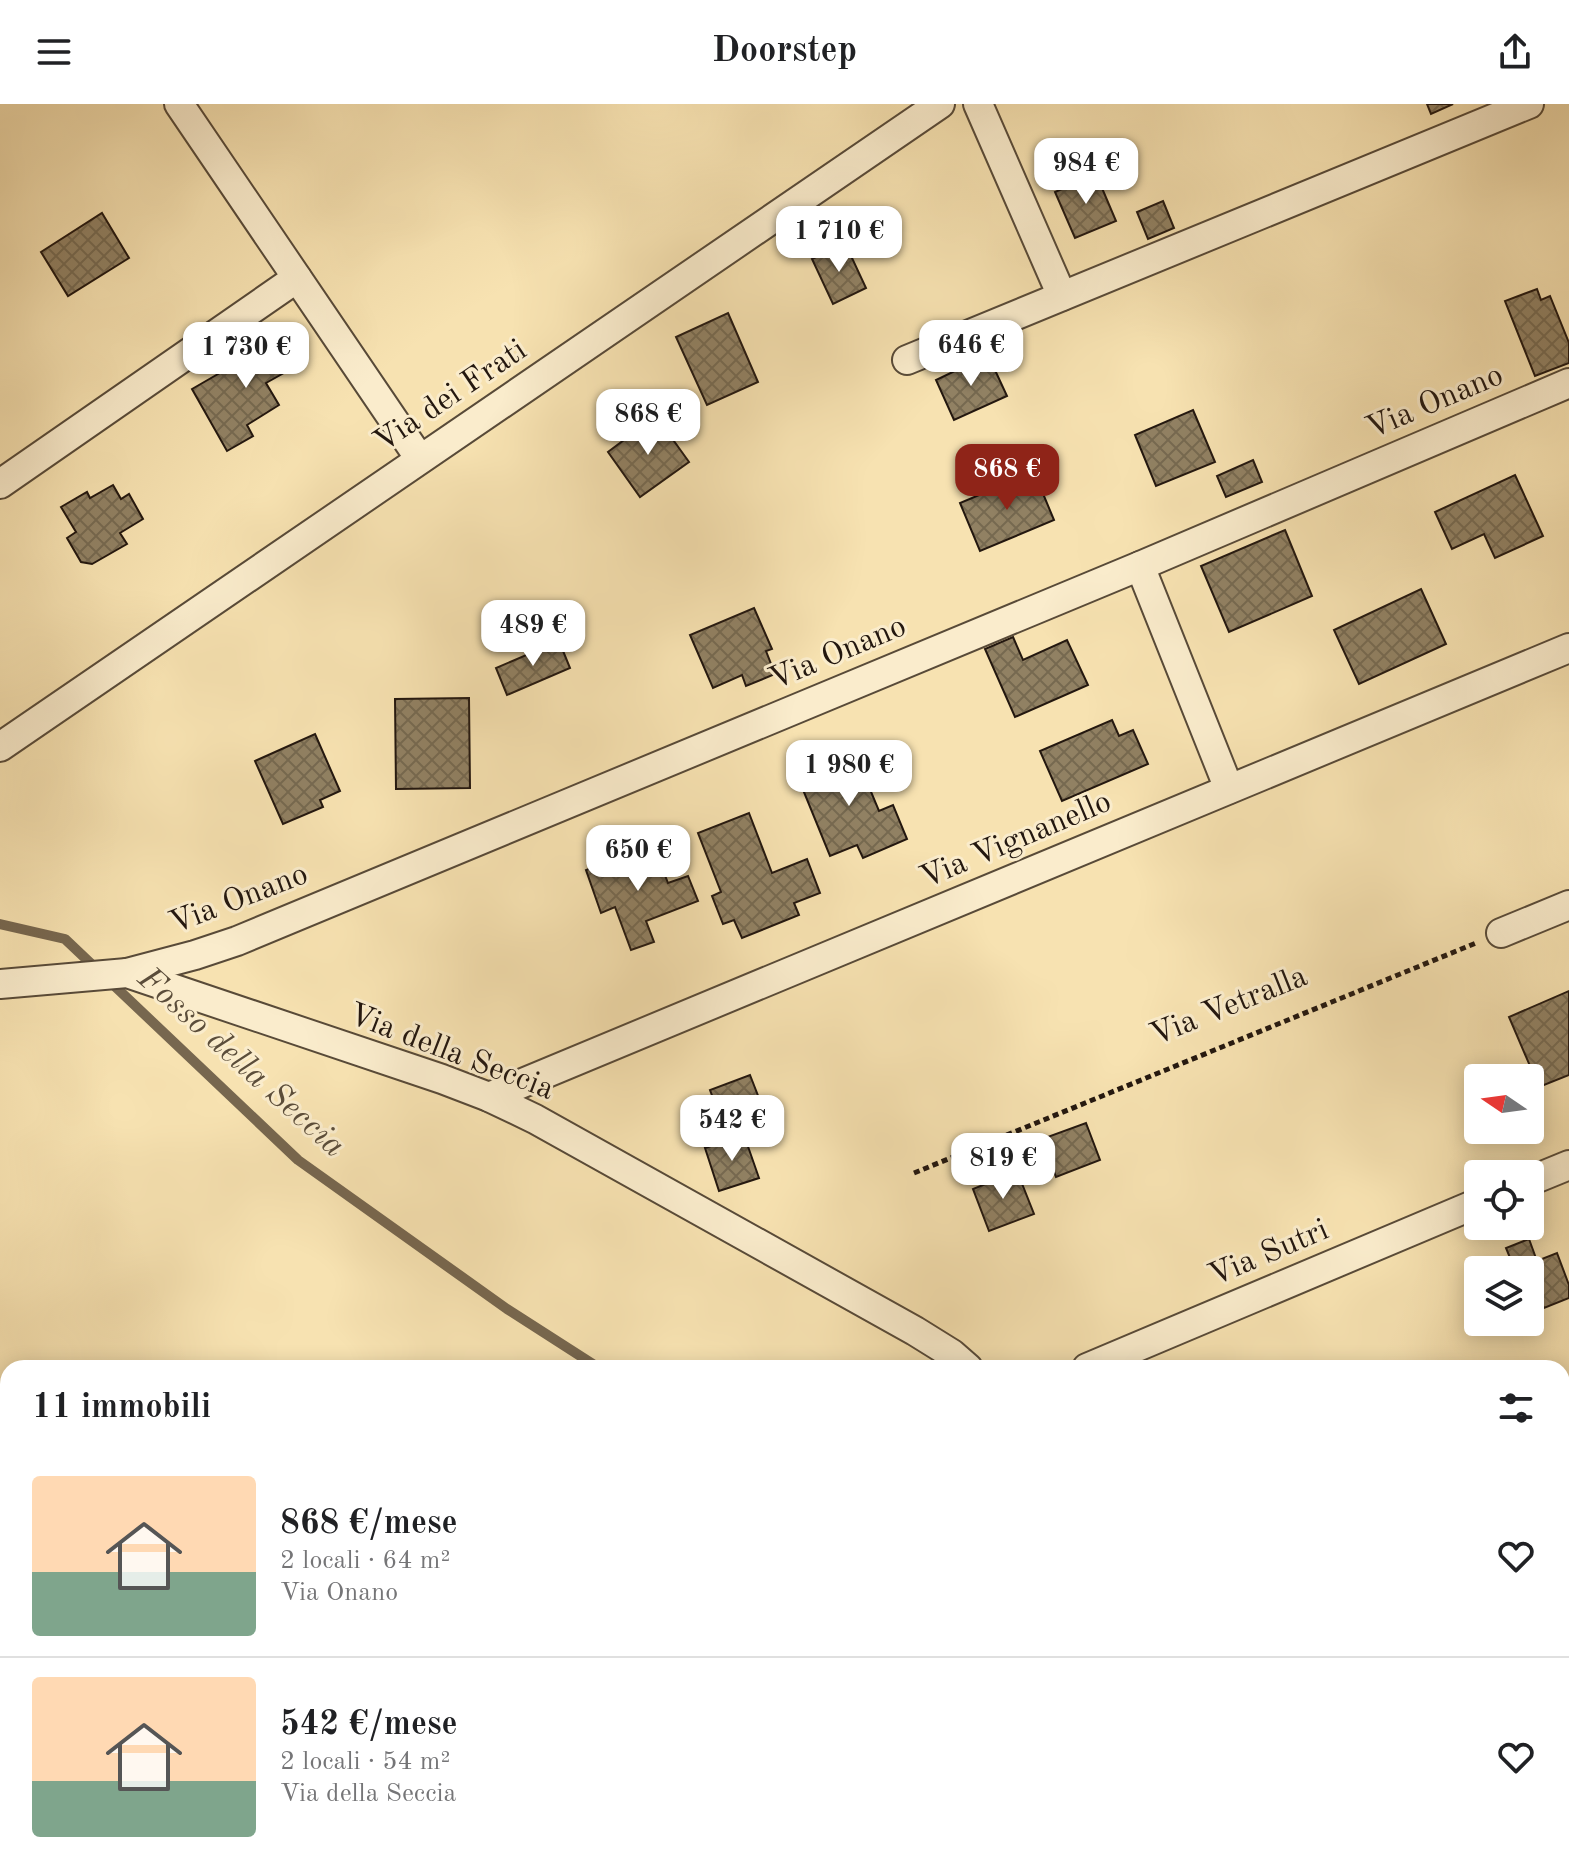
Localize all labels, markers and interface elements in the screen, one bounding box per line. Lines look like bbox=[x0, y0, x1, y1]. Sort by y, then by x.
icon: menu bbox=[32, 30, 76, 74]
icon: share bbox=[1493, 30, 1537, 74]
text: Doorstep bbox=[712, 34, 857, 70]
pin: 984 € bbox=[1030, 138, 1142, 206]
text: 984 € bbox=[1052, 151, 1120, 177]
pin: 1 710 € bbox=[765, 206, 913, 274]
text: 1 710 € bbox=[794, 219, 884, 245]
pin: 646 € bbox=[915, 320, 1027, 388]
pin: 1 730 € bbox=[172, 322, 320, 390]
text: 646 € bbox=[937, 333, 1005, 359]
street label: Via dei Frati bbox=[369, 334, 533, 460]
text: 1 730 € bbox=[201, 335, 291, 361]
street label: Via Onano bbox=[1362, 360, 1508, 446]
pin: 868 € bbox=[592, 389, 704, 457]
text: 868 € bbox=[614, 402, 682, 428]
pin: 868 € bbox=[951, 444, 1063, 512]
text: 868 € bbox=[973, 457, 1041, 483]
pin: 489 € bbox=[477, 600, 589, 668]
street label: Via Onano bbox=[765, 611, 911, 697]
text: 489 € bbox=[499, 613, 567, 639]
pin: 1 980 € bbox=[775, 740, 923, 808]
text: 1 980 € bbox=[804, 753, 894, 779]
street label: Via Vignanello bbox=[916, 786, 1116, 896]
pin: 650 € bbox=[582, 825, 694, 893]
text: 650 € bbox=[604, 838, 672, 864]
street label: Via Onano bbox=[165, 859, 313, 941]
water label: Fosso della Seccia bbox=[130, 961, 351, 1164]
street label: Via Vetralla bbox=[1146, 961, 1312, 1053]
street label: Via della Seccia bbox=[344, 999, 558, 1107]
north arrow bbox=[1464, 1064, 1544, 1144]
map controls bbox=[1464, 1064, 1544, 1336]
pin: 542 € bbox=[676, 1095, 788, 1163]
text: 542 € bbox=[698, 1108, 766, 1134]
pin: 819 € bbox=[947, 1133, 1059, 1201]
text: 819 € bbox=[969, 1146, 1037, 1172]
button: locate bbox=[1464, 1160, 1544, 1240]
street label: Via Sutri bbox=[1204, 1215, 1334, 1293]
button: layers bbox=[1464, 1256, 1544, 1336]
icon: filters bbox=[1494, 1386, 1538, 1430]
text: 11 immobili bbox=[32, 1391, 211, 1425]
text: 868 €/mese bbox=[280, 1507, 458, 1541]
icon: home bbox=[96, 1508, 192, 1604]
icon: heart bbox=[1494, 1534, 1538, 1578]
text: 2 locali · 64 m² bbox=[280, 1548, 450, 1574]
text: Via Onano bbox=[280, 1580, 398, 1606]
text: 542 €/mese bbox=[280, 1708, 458, 1742]
icon: home bbox=[96, 1709, 192, 1805]
icon: heart bbox=[1494, 1735, 1538, 1779]
text: 2 locali · 54 m² bbox=[280, 1749, 450, 1775]
text: Via della Seccia bbox=[280, 1781, 456, 1807]

